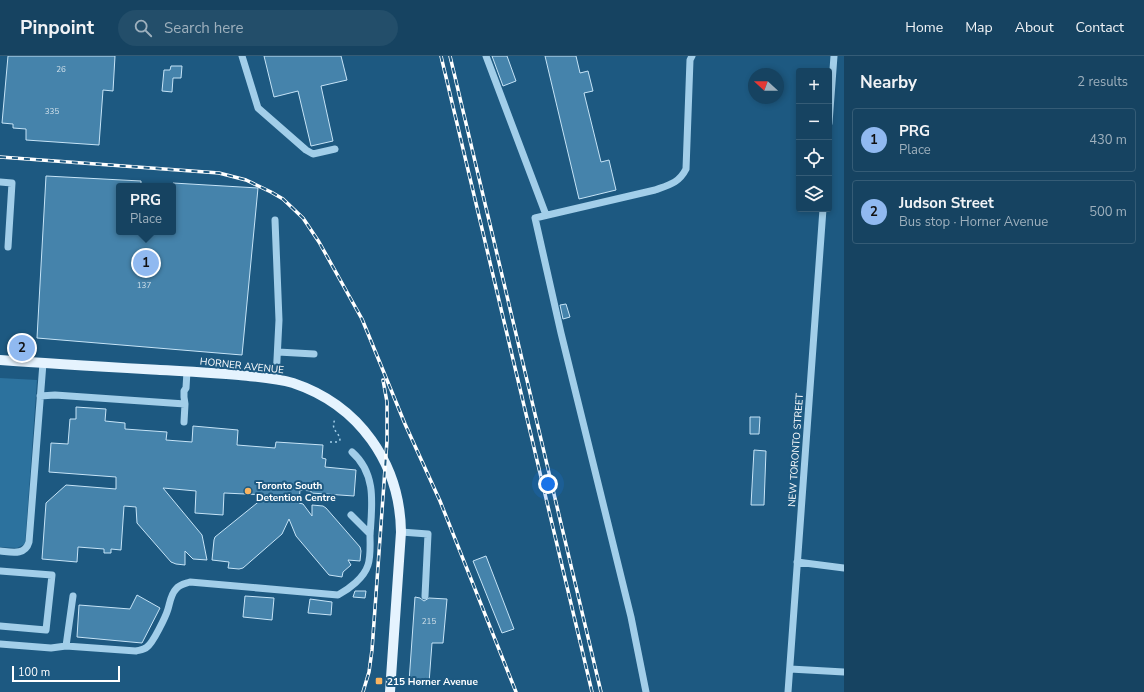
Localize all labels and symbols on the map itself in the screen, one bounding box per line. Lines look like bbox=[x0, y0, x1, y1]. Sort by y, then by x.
house number: 26 bbox=[56, 64, 66, 75]
north arrow bbox=[748, 68, 784, 104]
house number: 335 bbox=[45, 106, 59, 117]
pin: 1 bbox=[133, 248, 159, 278]
house number: 137 bbox=[137, 280, 151, 291]
pin: 2 bbox=[9, 333, 35, 363]
street label: HORNER AVENUE bbox=[199, 355, 285, 377]
street label: NEW TORONTO STREET bbox=[785, 393, 807, 507]
your location bbox=[538, 474, 558, 494]
place label: Toronto South Detention Centre bbox=[256, 479, 336, 505]
marker: Toronto South Detention Centre bbox=[243, 486, 253, 496]
house number: 215 bbox=[422, 616, 436, 627]
scale bar bbox=[12, 664, 120, 683]
place label: 215 Horner Avenue bbox=[387, 675, 478, 689]
marker: 215 Horner Avenue bbox=[374, 676, 384, 686]

